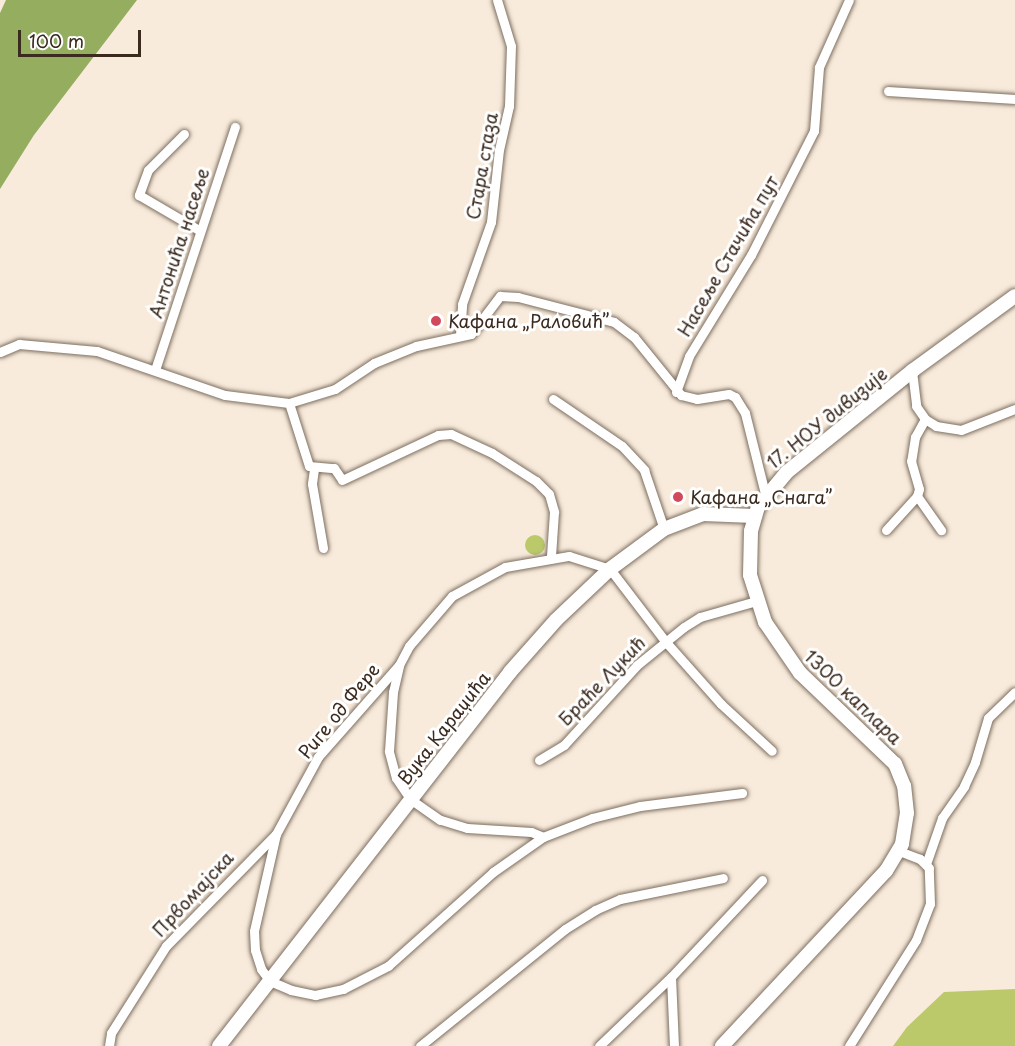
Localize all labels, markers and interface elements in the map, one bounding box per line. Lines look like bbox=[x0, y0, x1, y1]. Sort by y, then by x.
scale bar bbox=[21, 18, 144, 56]
text: 100 m bbox=[29, 27, 84, 54]
street label: Стара стаза bbox=[462, 110, 502, 222]
street label: Антонића насеље bbox=[145, 165, 213, 321]
street label: Насеље Стачића пут bbox=[673, 171, 783, 341]
place label: Кафана „Раловић” bbox=[448, 310, 610, 332]
marker: Кафана „Раловић” bbox=[429, 314, 443, 328]
street label: 17. НОУ дивизије bbox=[761, 362, 893, 474]
place label: Кафана „Снага” bbox=[690, 486, 833, 508]
marker: Кафана „Снага” bbox=[671, 490, 685, 504]
street label: Браће Лукић bbox=[554, 632, 650, 730]
street label: 1300 каплара bbox=[800, 645, 906, 749]
street label: Риге од Фере bbox=[294, 659, 384, 763]
street label: Вука Караџића bbox=[393, 667, 495, 789]
street label: Првомајска bbox=[148, 847, 238, 941]

